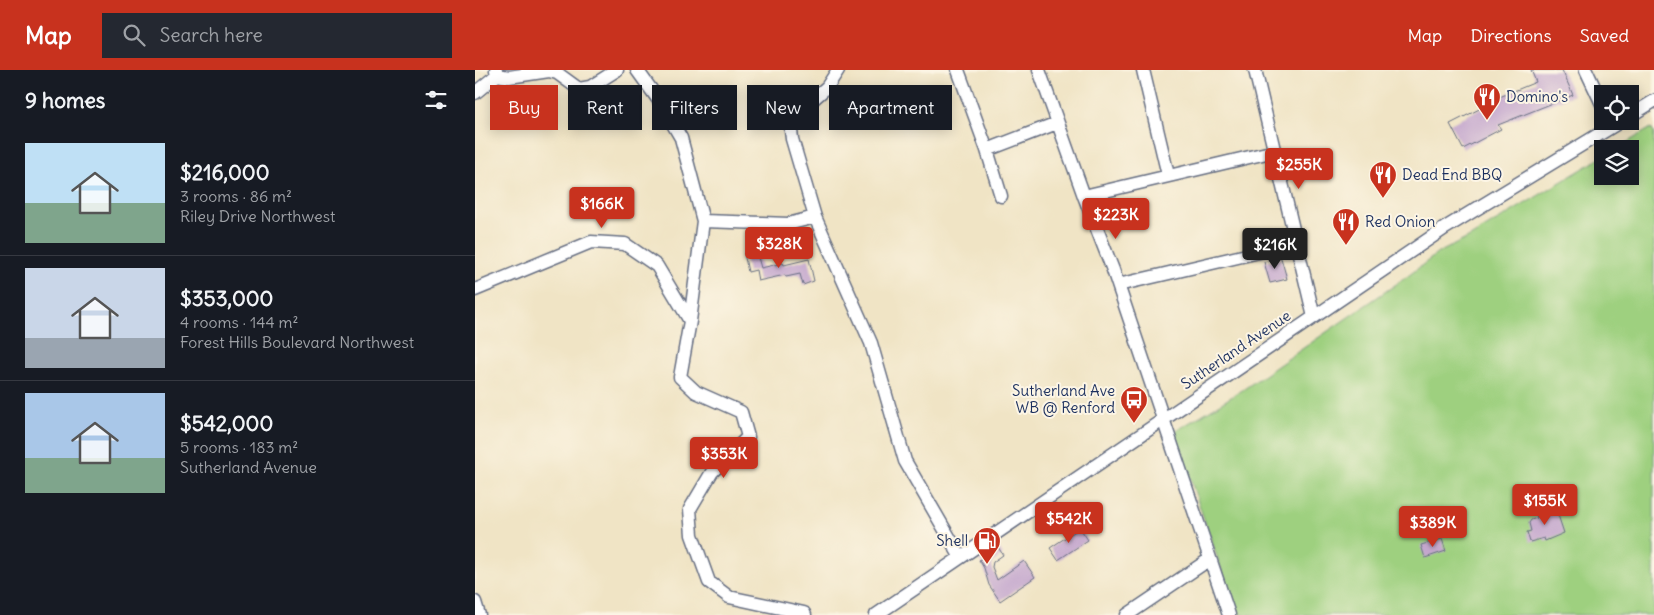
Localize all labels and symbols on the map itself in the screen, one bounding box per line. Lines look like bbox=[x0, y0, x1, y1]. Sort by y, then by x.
restaurant icon: Domino's bbox=[1472, 82, 1502, 121]
place label: Domino's bbox=[1506, 87, 1568, 106]
pin: $255K bbox=[1264, 148, 1334, 190]
restaurant icon: Dead End BBQ bbox=[1368, 160, 1398, 199]
place label: Dead End BBQ bbox=[1402, 165, 1502, 184]
pin: $166K bbox=[567, 186, 637, 229]
pin: $223K bbox=[1081, 198, 1151, 240]
restaurant icon: Red Onion bbox=[1331, 207, 1361, 246]
place label: Red Onion bbox=[1365, 212, 1436, 231]
pin: $328K bbox=[744, 226, 814, 269]
pin: $216K bbox=[1240, 228, 1310, 270]
street label: Sutherland Avenue bbox=[1177, 306, 1294, 393]
place label: Sutherland Ave WB @ Renford bbox=[1012, 381, 1115, 417]
bus stop icon: Sutherland Ave WB @ Renford bbox=[1119, 385, 1149, 424]
pin: $353K bbox=[689, 436, 759, 479]
pin: $155K bbox=[1510, 484, 1580, 526]
pin: $542K bbox=[1034, 502, 1104, 544]
pin: $389K bbox=[1398, 506, 1468, 548]
fuel station icon: Shell bbox=[972, 526, 1002, 565]
place label: Shell bbox=[936, 531, 968, 550]

